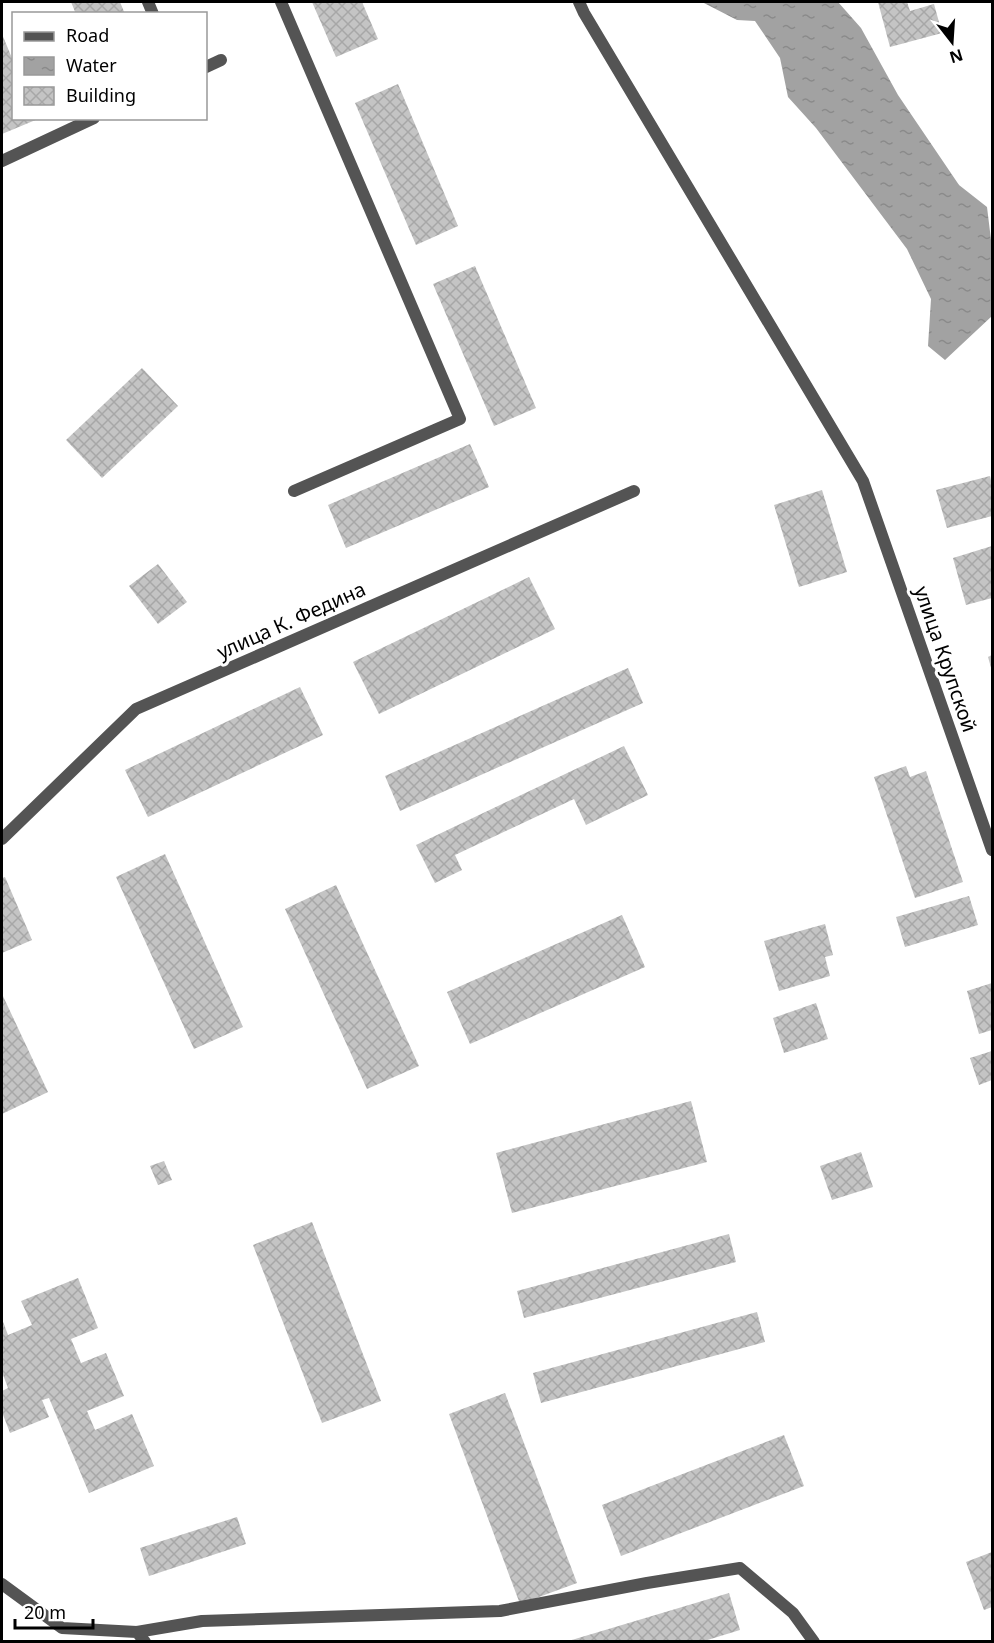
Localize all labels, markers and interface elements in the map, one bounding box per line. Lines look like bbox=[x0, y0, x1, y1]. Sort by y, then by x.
legend bbox=[12, 12, 207, 120]
north arrow bbox=[922, 12, 982, 72]
text: Road bbox=[66, 23, 109, 47]
text: N bbox=[947, 44, 966, 69]
text: Water bbox=[66, 53, 117, 77]
text: Building bbox=[66, 83, 136, 107]
street label: улица К. Федина bbox=[212, 575, 370, 665]
street label: улица Крупской bbox=[908, 582, 984, 736]
scale bar bbox=[15, 1592, 93, 1630]
text: 20 m bbox=[24, 1600, 66, 1624]

